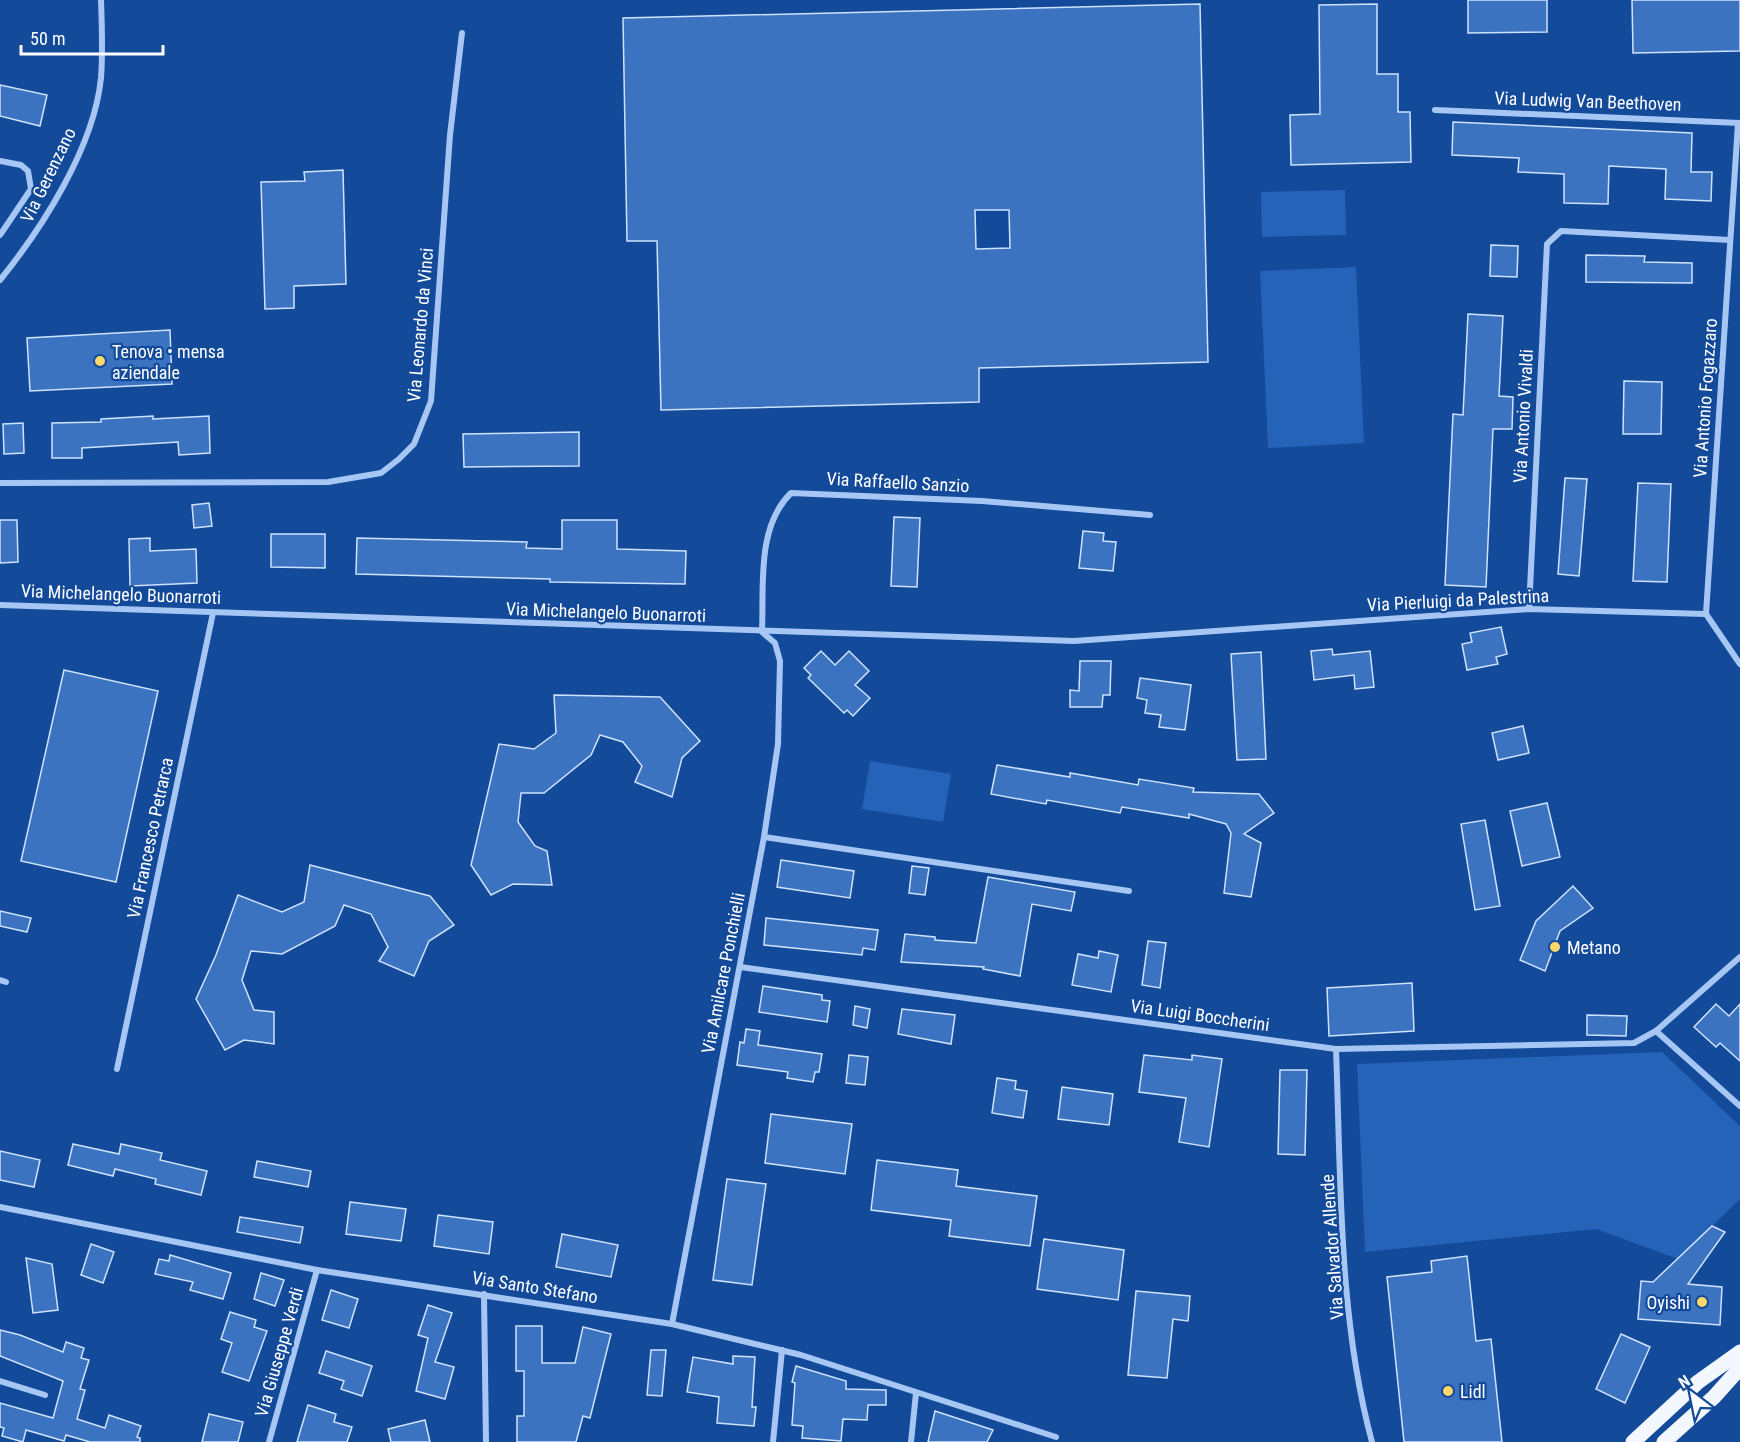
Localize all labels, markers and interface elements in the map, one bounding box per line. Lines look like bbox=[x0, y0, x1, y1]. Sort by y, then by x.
scale bar bbox=[21, 18, 164, 56]
text: 50 m bbox=[30, 28, 65, 49]
street label: Via Ludwig Van Beethoven bbox=[1494, 87, 1682, 115]
street label: Via Gerenzano bbox=[16, 124, 80, 226]
street label: Via Leonardo da Vinci bbox=[403, 247, 437, 403]
street label: Via Antonio Fogazzaro bbox=[1689, 317, 1721, 479]
place label: Tenova • mensa aziendale bbox=[112, 341, 225, 383]
street label: Via Antonio Vivaldi bbox=[1509, 349, 1537, 483]
marker: Tenova • mensa aziendale bbox=[93, 354, 107, 368]
street label: Via Raffaello Sanzio bbox=[826, 468, 970, 496]
street label: Via Michelangelo Buonarroti bbox=[20, 580, 222, 608]
street label: Via Pierluigi da Palestrina bbox=[1366, 585, 1550, 615]
street label: Via Michelangelo Buonarroti bbox=[505, 598, 707, 626]
street label: Via Francesco Petrarca bbox=[123, 756, 177, 920]
street label: Via Amilcare Ponchielli bbox=[697, 891, 749, 1055]
place label: Metano bbox=[1567, 937, 1621, 958]
marker: Metano bbox=[1548, 940, 1562, 954]
street label: Via Luigi Boccherini bbox=[1129, 995, 1271, 1035]
street label: Via Salvador Allende bbox=[1316, 1173, 1348, 1321]
street label: Via Santo Stefano bbox=[471, 1267, 599, 1307]
street label: Via Giuseppe Verdi bbox=[250, 1285, 308, 1419]
place label: Oyishi bbox=[1647, 1292, 1690, 1313]
marker: Oyishi bbox=[1695, 1295, 1709, 1309]
north arrow bbox=[1662, 1364, 1722, 1424]
text: N bbox=[1675, 1371, 1694, 1392]
place label: Lidl bbox=[1460, 1381, 1486, 1402]
marker: Lidl bbox=[1441, 1384, 1455, 1398]

